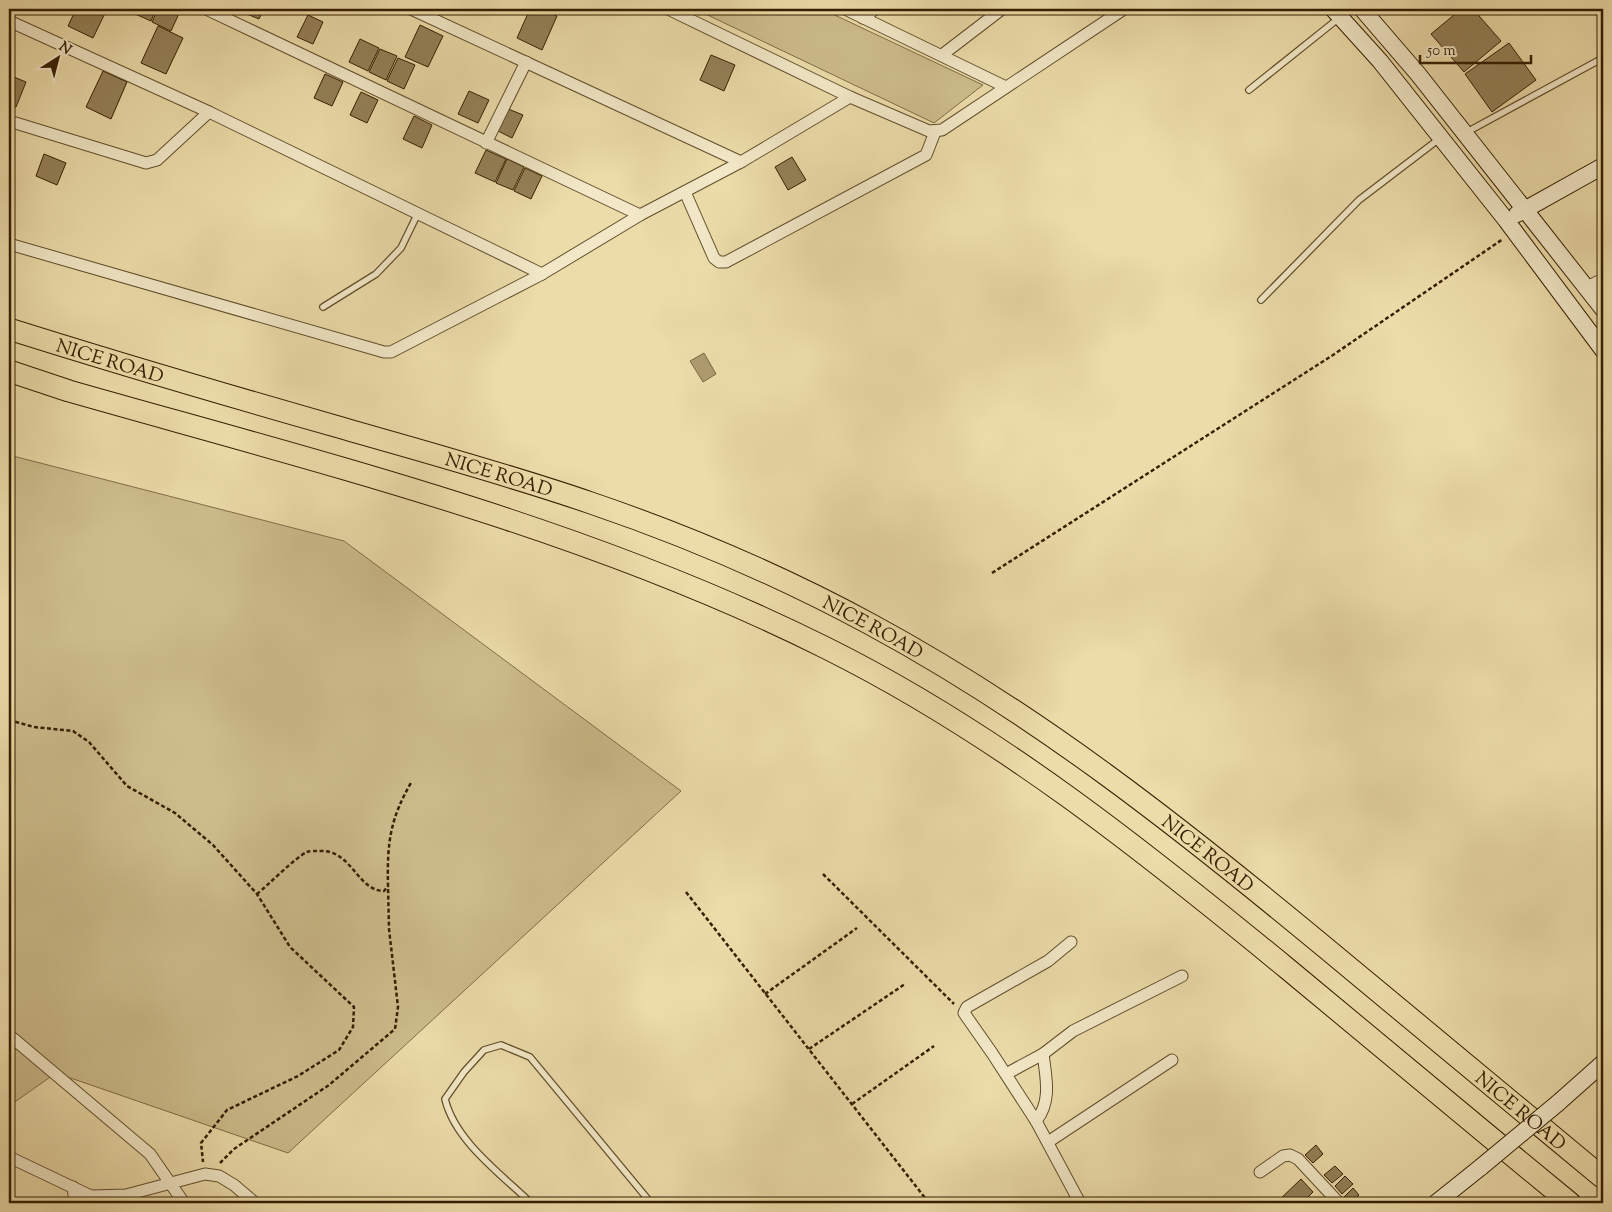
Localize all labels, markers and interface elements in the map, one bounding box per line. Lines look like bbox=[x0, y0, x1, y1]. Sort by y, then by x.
north arrow bbox=[32, 32, 82, 82]
scale bar bbox=[1420, 32, 1531, 64]
text: N bbox=[54, 38, 75, 60]
text: 50 m bbox=[1426, 41, 1456, 62]
street label: NICE ROAD bbox=[52, 333, 167, 392]
street label: NICE ROAD bbox=[441, 447, 556, 505]
street label: NICE ROAD bbox=[817, 590, 928, 667]
street label: NICE ROAD bbox=[1155, 810, 1259, 900]
street label: NICE ROAD bbox=[1468, 1066, 1571, 1158]

